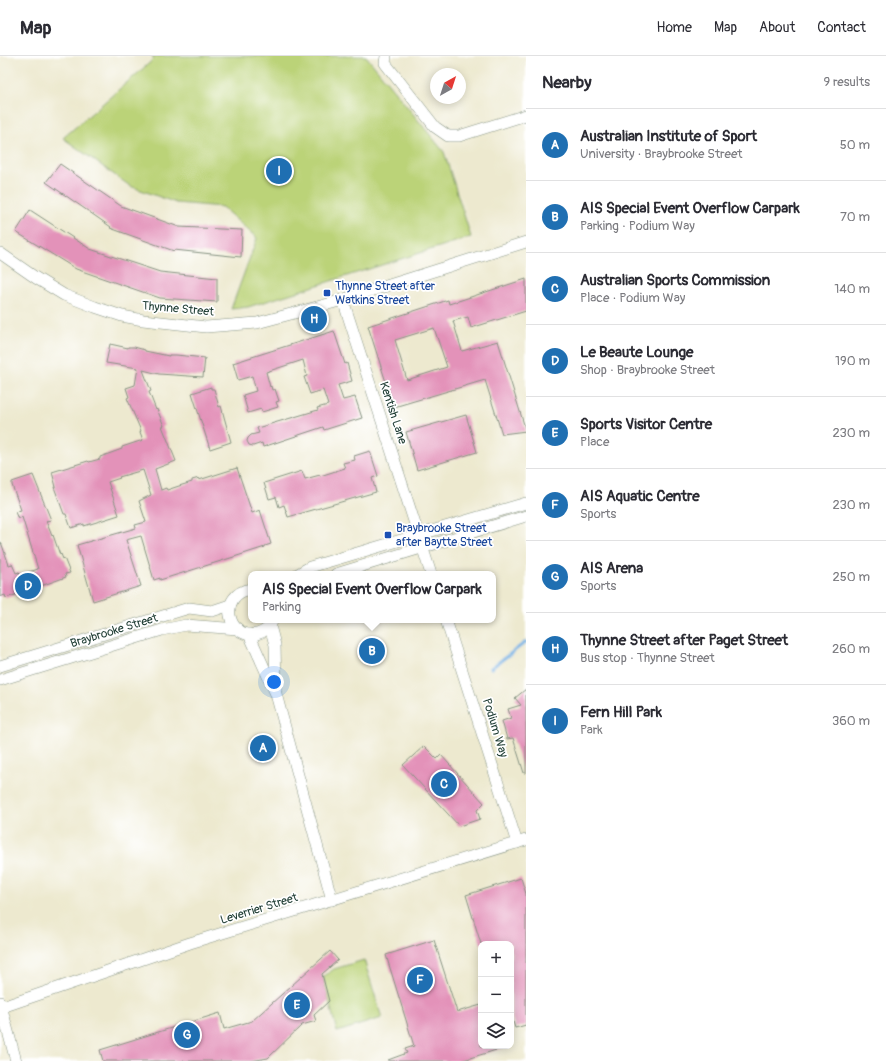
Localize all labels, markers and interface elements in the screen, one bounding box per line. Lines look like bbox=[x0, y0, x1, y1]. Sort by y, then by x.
text: Map bbox=[20, 16, 51, 40]
text: Home bbox=[657, 19, 692, 36]
text: Map bbox=[714, 19, 737, 36]
text: About bbox=[759, 19, 795, 36]
text: Contact bbox=[817, 19, 866, 36]
north arrow bbox=[430, 68, 466, 104]
text: Nearby bbox=[542, 72, 591, 93]
text: 9 results bbox=[823, 74, 870, 90]
text: Australian Institute of Sport bbox=[580, 127, 757, 146]
text: A bbox=[551, 137, 559, 153]
text: 50 m bbox=[840, 137, 870, 153]
text: University · Braybrooke Street bbox=[580, 146, 743, 162]
pin: I bbox=[266, 156, 292, 186]
text: AIS Special Event Overflow Carpark bbox=[580, 199, 800, 218]
text: B bbox=[551, 209, 559, 225]
text: 70 m bbox=[840, 209, 870, 225]
text: Parking · Podium Way bbox=[580, 218, 695, 234]
text: Australian Sports Commission bbox=[580, 271, 770, 290]
place label: Thynne Street after Watkins Street bbox=[335, 279, 436, 308]
text: C bbox=[551, 281, 559, 297]
text: 140 m bbox=[834, 281, 870, 297]
marker: Thynne Street after Watkins Street bbox=[322, 288, 332, 298]
text: Place · Podium Way bbox=[580, 290, 685, 306]
street label: Thynne Street bbox=[141, 298, 215, 320]
pin: H bbox=[301, 304, 327, 334]
text: Le Beaute Lounge bbox=[580, 343, 693, 362]
text: D bbox=[551, 353, 559, 369]
text: 190 m bbox=[835, 353, 870, 369]
text: Shop · Braybrooke Street bbox=[580, 362, 715, 378]
street label: Kentish Lane bbox=[376, 380, 410, 446]
text: Sports Visitor Centre bbox=[580, 415, 712, 434]
text: E bbox=[552, 425, 558, 441]
text: 230 m bbox=[833, 425, 870, 441]
text: Place bbox=[580, 434, 609, 450]
text: AIS Aquatic Centre bbox=[580, 487, 700, 506]
text: F bbox=[551, 497, 559, 513]
text: 230 m bbox=[833, 497, 870, 513]
text: Sports bbox=[580, 506, 616, 522]
place label: Braybrooke Street after Baytte Street bbox=[396, 521, 492, 550]
marker: Braybrooke Street after Baytte Street bbox=[383, 530, 393, 540]
text: AIS Arena bbox=[580, 559, 643, 578]
text: G bbox=[551, 569, 559, 585]
text: 250 m bbox=[832, 569, 870, 585]
pin: D bbox=[15, 571, 41, 601]
popup bbox=[248, 571, 496, 623]
text: Sports bbox=[580, 578, 616, 594]
text: AIS Special Event Overflow Carpark bbox=[262, 580, 482, 599]
text: Parking bbox=[262, 599, 301, 615]
street label: Braybrooke Street bbox=[68, 611, 160, 651]
text: Thynne Street after Paget Street bbox=[580, 631, 788, 650]
pin: B bbox=[359, 636, 385, 666]
text: H bbox=[551, 641, 559, 657]
text: 260 m bbox=[832, 641, 870, 657]
text: Bus stop · Thynne Street bbox=[580, 650, 715, 666]
your location bbox=[264, 672, 284, 692]
street label: Podium Way bbox=[479, 697, 511, 759]
text: Fern Hill Park bbox=[580, 703, 662, 722]
text: I bbox=[553, 713, 557, 729]
text: 360 m bbox=[832, 713, 870, 729]
text: Park bbox=[580, 722, 603, 738]
pin: A bbox=[250, 733, 276, 763]
pin: C bbox=[431, 769, 457, 799]
street label: Leverrier Street bbox=[219, 890, 300, 928]
map controls bbox=[478, 941, 514, 1049]
button: + bbox=[478, 941, 514, 977]
pin: F bbox=[407, 965, 433, 995]
button: − bbox=[478, 977, 514, 1013]
pin: E bbox=[284, 990, 310, 1020]
button: layers bbox=[478, 1013, 514, 1049]
pin: G bbox=[174, 1020, 200, 1050]

